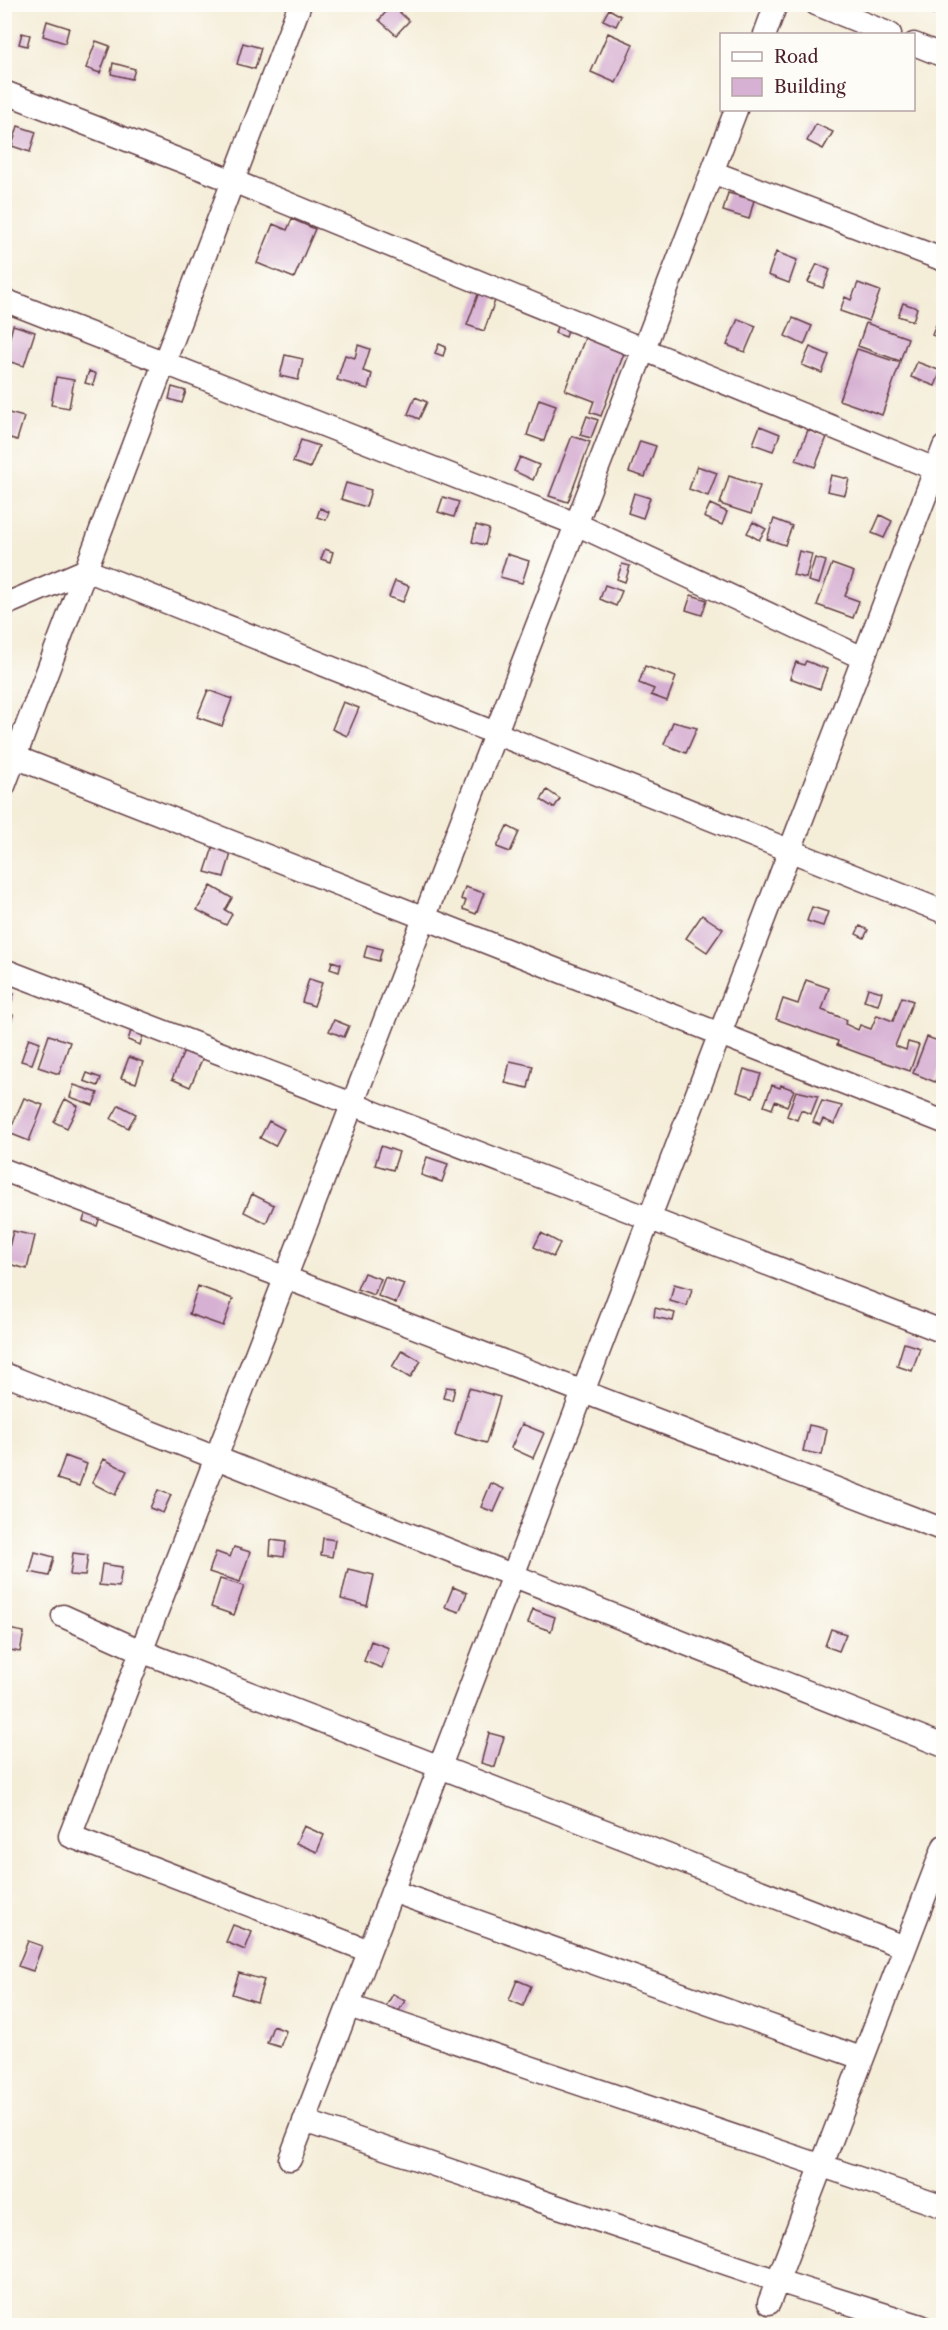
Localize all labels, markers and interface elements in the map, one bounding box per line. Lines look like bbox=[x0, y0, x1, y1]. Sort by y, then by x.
legend bbox=[720, 33, 915, 111]
text: Road bbox=[774, 46, 819, 68]
text: Building bbox=[774, 76, 846, 98]

